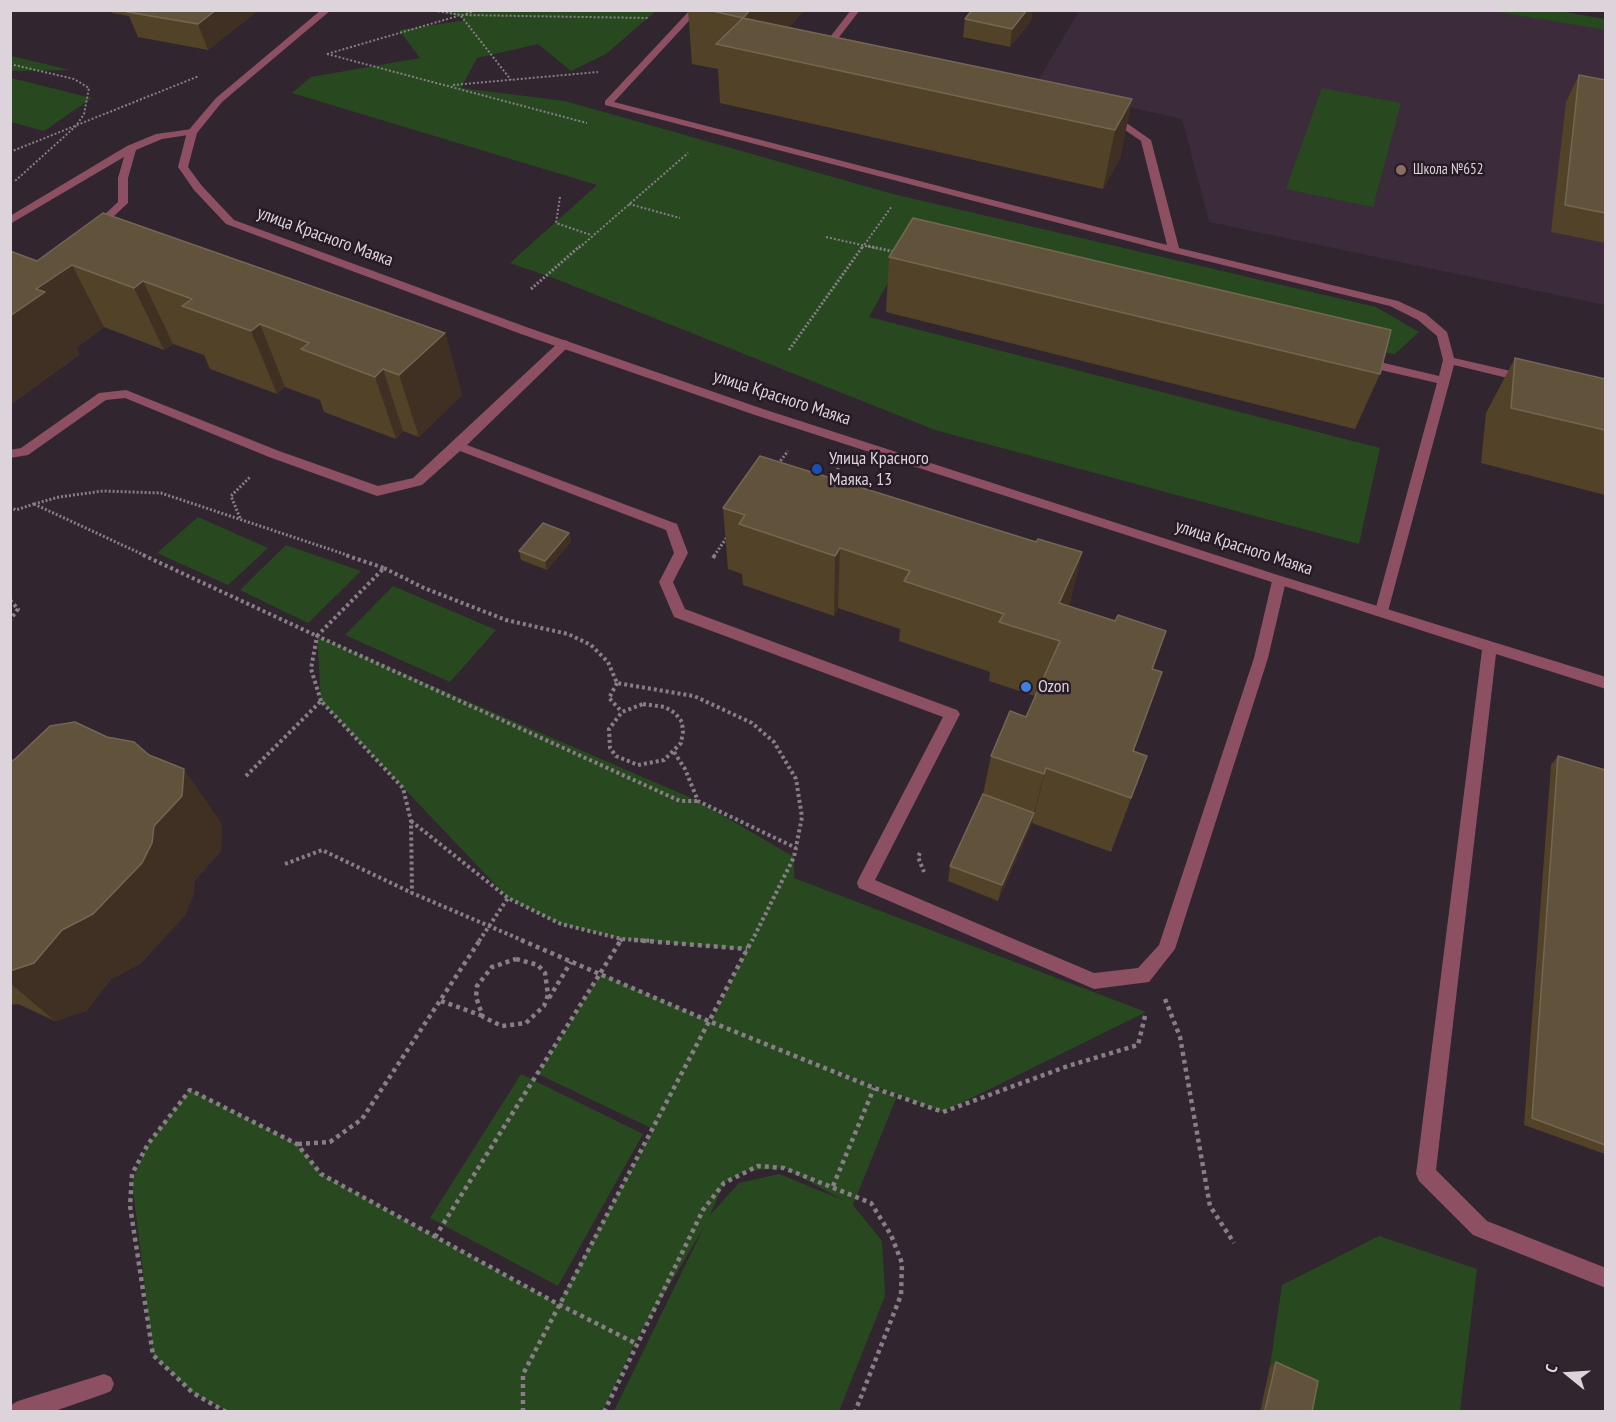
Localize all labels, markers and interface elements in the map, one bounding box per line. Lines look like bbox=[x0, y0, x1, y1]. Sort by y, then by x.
place label: Школа №652 bbox=[1413, 161, 1484, 179]
marker: Школа №652 bbox=[1394, 163, 1408, 177]
street label: улица Красного Маяка bbox=[254, 202, 396, 272]
street label: улица Красного Маяка bbox=[711, 366, 853, 430]
place label: Улица Красного Маяка, 13 bbox=[829, 448, 929, 490]
marker: Улица Красного Маяка, 13 bbox=[810, 462, 824, 476]
street label: улица Красного Маяка bbox=[1173, 516, 1315, 580]
place label: Ozon bbox=[1038, 676, 1070, 698]
marker: Ozon bbox=[1019, 680, 1033, 694]
north arrow bbox=[1538, 1344, 1598, 1404]
text: С bbox=[1540, 1362, 1562, 1375]

